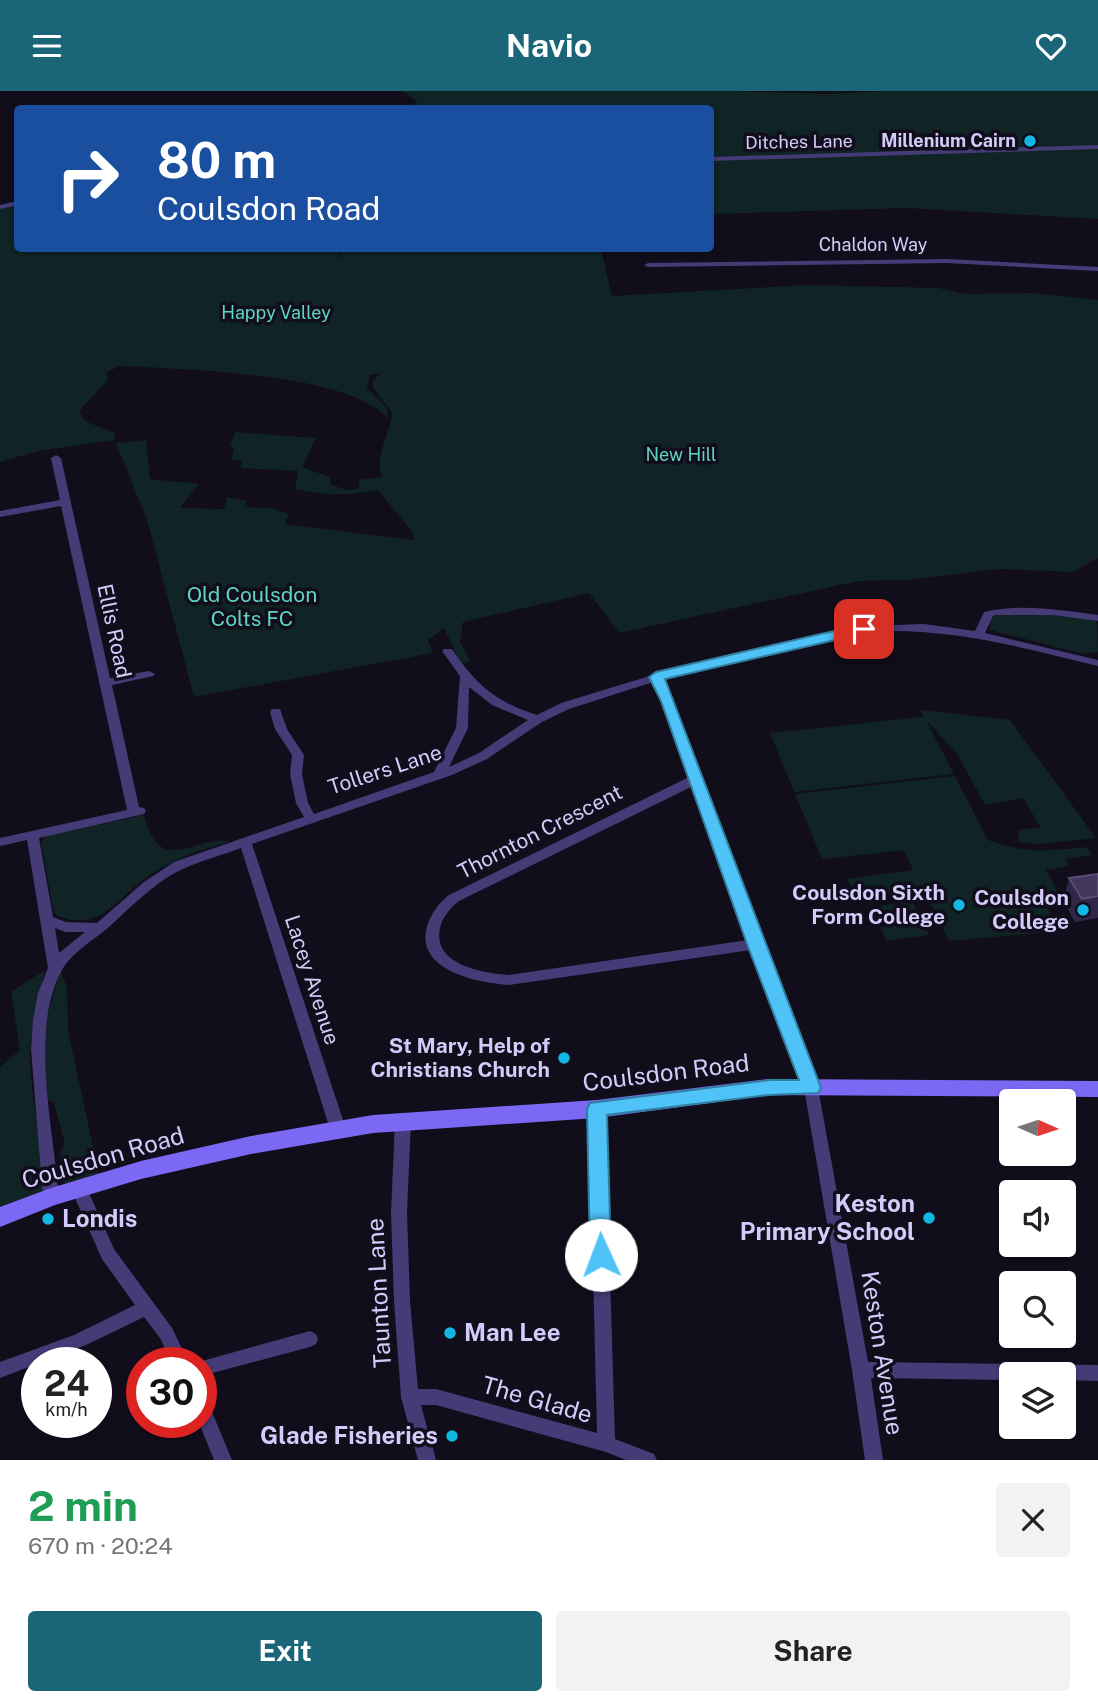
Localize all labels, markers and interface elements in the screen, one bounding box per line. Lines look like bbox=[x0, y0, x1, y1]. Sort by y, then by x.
icon: menu bbox=[28, 27, 66, 65]
text: Navio bbox=[506, 27, 592, 64]
icon: heart bbox=[1032, 27, 1070, 65]
street label: Ditches Lane bbox=[745, 130, 853, 153]
place label: Millenium Cairn bbox=[881, 130, 1016, 151]
text: 80 m bbox=[157, 131, 276, 189]
icon: right bbox=[42, 133, 133, 224]
marker: Millenium Cairn bbox=[1022, 133, 1038, 149]
text: Coulsdon Road bbox=[157, 190, 380, 227]
street label: Chaldon Way bbox=[819, 234, 928, 255]
park label: Happy Valley bbox=[221, 302, 331, 323]
park label: New Hill bbox=[646, 444, 716, 465]
street label: Ellis Road bbox=[92, 582, 137, 680]
park label: Old Coulsdon Colts FC bbox=[187, 582, 317, 631]
pin bbox=[834, 599, 894, 659]
icon: arrive bbox=[845, 610, 883, 648]
street label: Tollers Lane bbox=[325, 739, 445, 800]
street label: Thornton Crescent bbox=[453, 779, 626, 884]
place label: Coulsdon Sixth Form College bbox=[792, 880, 945, 929]
place label: Coulsdon College bbox=[974, 885, 1069, 934]
marker: Coulsdon Sixth Form College bbox=[951, 897, 967, 913]
marker: Coulsdon College bbox=[1075, 902, 1091, 918]
street label: Lacey Avenue bbox=[280, 912, 345, 1048]
place label: St Mary, Help of Christians Church bbox=[370, 1033, 550, 1082]
street label: Coulsdon Road bbox=[581, 1048, 751, 1096]
marker: St Mary, Help of Christians Church bbox=[556, 1050, 572, 1066]
north arrow bbox=[999, 1089, 1076, 1165]
map controls bbox=[999, 1089, 1076, 1439]
street label: Coulsdon Road bbox=[18, 1120, 187, 1194]
button: sound bbox=[999, 1180, 1076, 1257]
place label: Keston Primary School bbox=[740, 1189, 915, 1245]
place label: Londis bbox=[62, 1204, 137, 1232]
marker: Keston Primary School bbox=[921, 1210, 937, 1226]
marker: Londis bbox=[40, 1211, 56, 1227]
street label: Taunton Lane bbox=[360, 1217, 396, 1369]
position arrow bbox=[564, 1218, 638, 1292]
street label: Keston Avenue bbox=[856, 1269, 910, 1437]
button: search bbox=[999, 1271, 1076, 1348]
place label: Man Lee bbox=[464, 1318, 561, 1346]
marker: Man Lee bbox=[442, 1325, 458, 1341]
speed limit sign: 30 bbox=[126, 1347, 217, 1438]
button: layers bbox=[999, 1362, 1076, 1439]
text: 24 bbox=[44, 1363, 89, 1404]
street label: The Glade bbox=[479, 1370, 596, 1428]
text: km/h bbox=[45, 1399, 88, 1420]
place label: Glade Fisheries bbox=[260, 1421, 438, 1449]
marker: Glade Fisheries bbox=[444, 1428, 460, 1444]
text: 2 min bbox=[28, 1481, 138, 1530]
button: close bbox=[996, 1483, 1070, 1557]
text: 670 m · 20:24 bbox=[28, 1532, 173, 1559]
button: Exit bbox=[28, 1611, 542, 1691]
button: Share bbox=[556, 1611, 1070, 1691]

